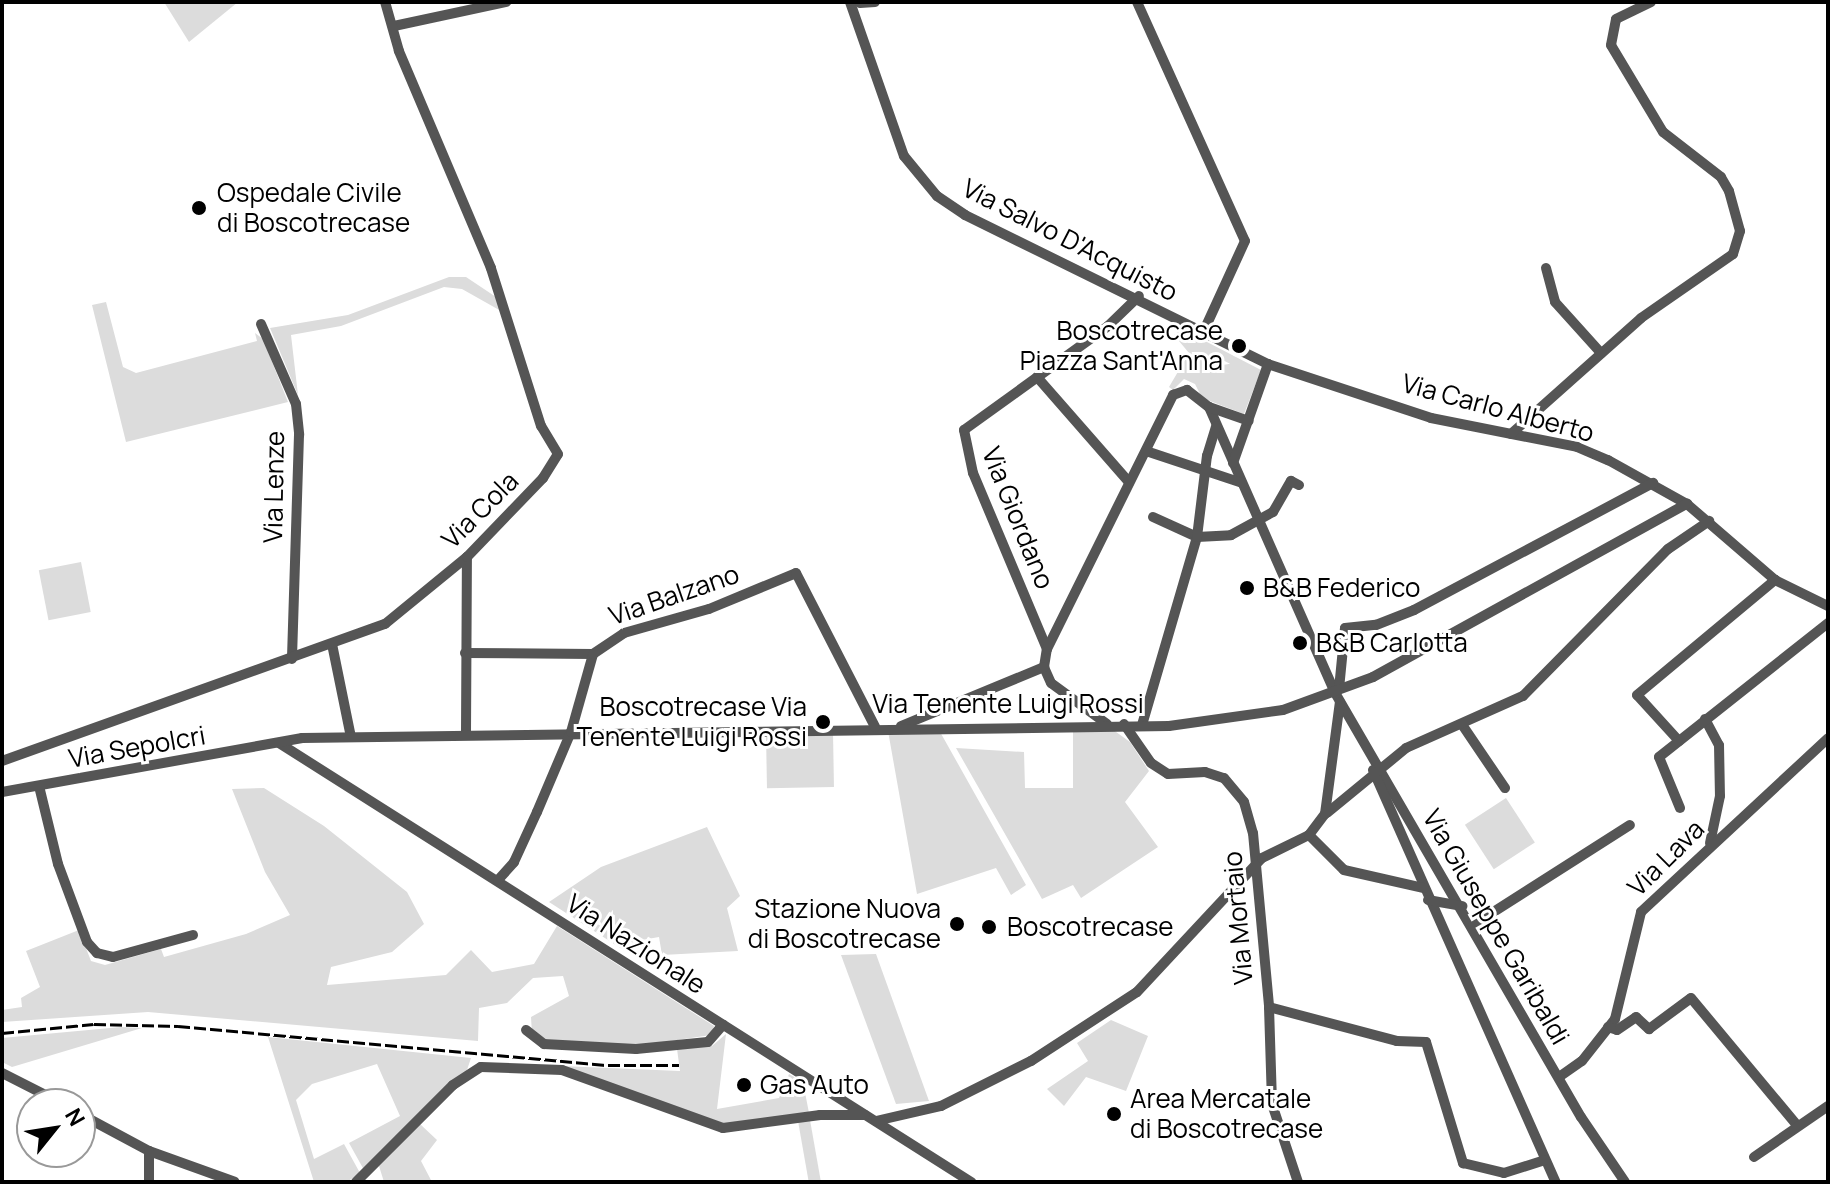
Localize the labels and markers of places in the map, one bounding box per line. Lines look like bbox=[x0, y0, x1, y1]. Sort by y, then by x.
place label: Ospedale Civile di Boscotrecase bbox=[217, 177, 410, 238]
marker: Ospedale Civile di Boscotrecase bbox=[188, 197, 210, 219]
place label: Boscotrecase Piazza Sant'Anna bbox=[1020, 315, 1223, 376]
marker: Boscotrecase Piazza Sant'Anna bbox=[1230, 337, 1248, 355]
place label: B&B Federico bbox=[1263, 572, 1420, 604]
marker: B&B Federico bbox=[1238, 579, 1256, 597]
place label: B&B Carlotta bbox=[1316, 627, 1468, 659]
marker: B&B Carlotta bbox=[1291, 634, 1309, 652]
place label: Boscotrecase Via Tenente Luigi Rossi bbox=[576, 691, 807, 752]
marker: Boscotrecase Via Tenente Luigi Rossi bbox=[814, 713, 832, 731]
place label: Stazione Nuova di Boscotrecase bbox=[748, 893, 941, 954]
place label: Boscotrecase bbox=[1007, 911, 1174, 943]
marker: Stazione Nuova di Boscotrecase bbox=[948, 915, 966, 933]
marker: Boscotrecase bbox=[978, 916, 1000, 938]
place label: Gas Auto bbox=[760, 1069, 869, 1101]
marker: Gas Auto bbox=[735, 1076, 753, 1094]
place label: Area Mercatale di Boscotrecase bbox=[1130, 1083, 1323, 1144]
marker: Area Mercatale di Boscotrecase bbox=[1105, 1105, 1123, 1123]

